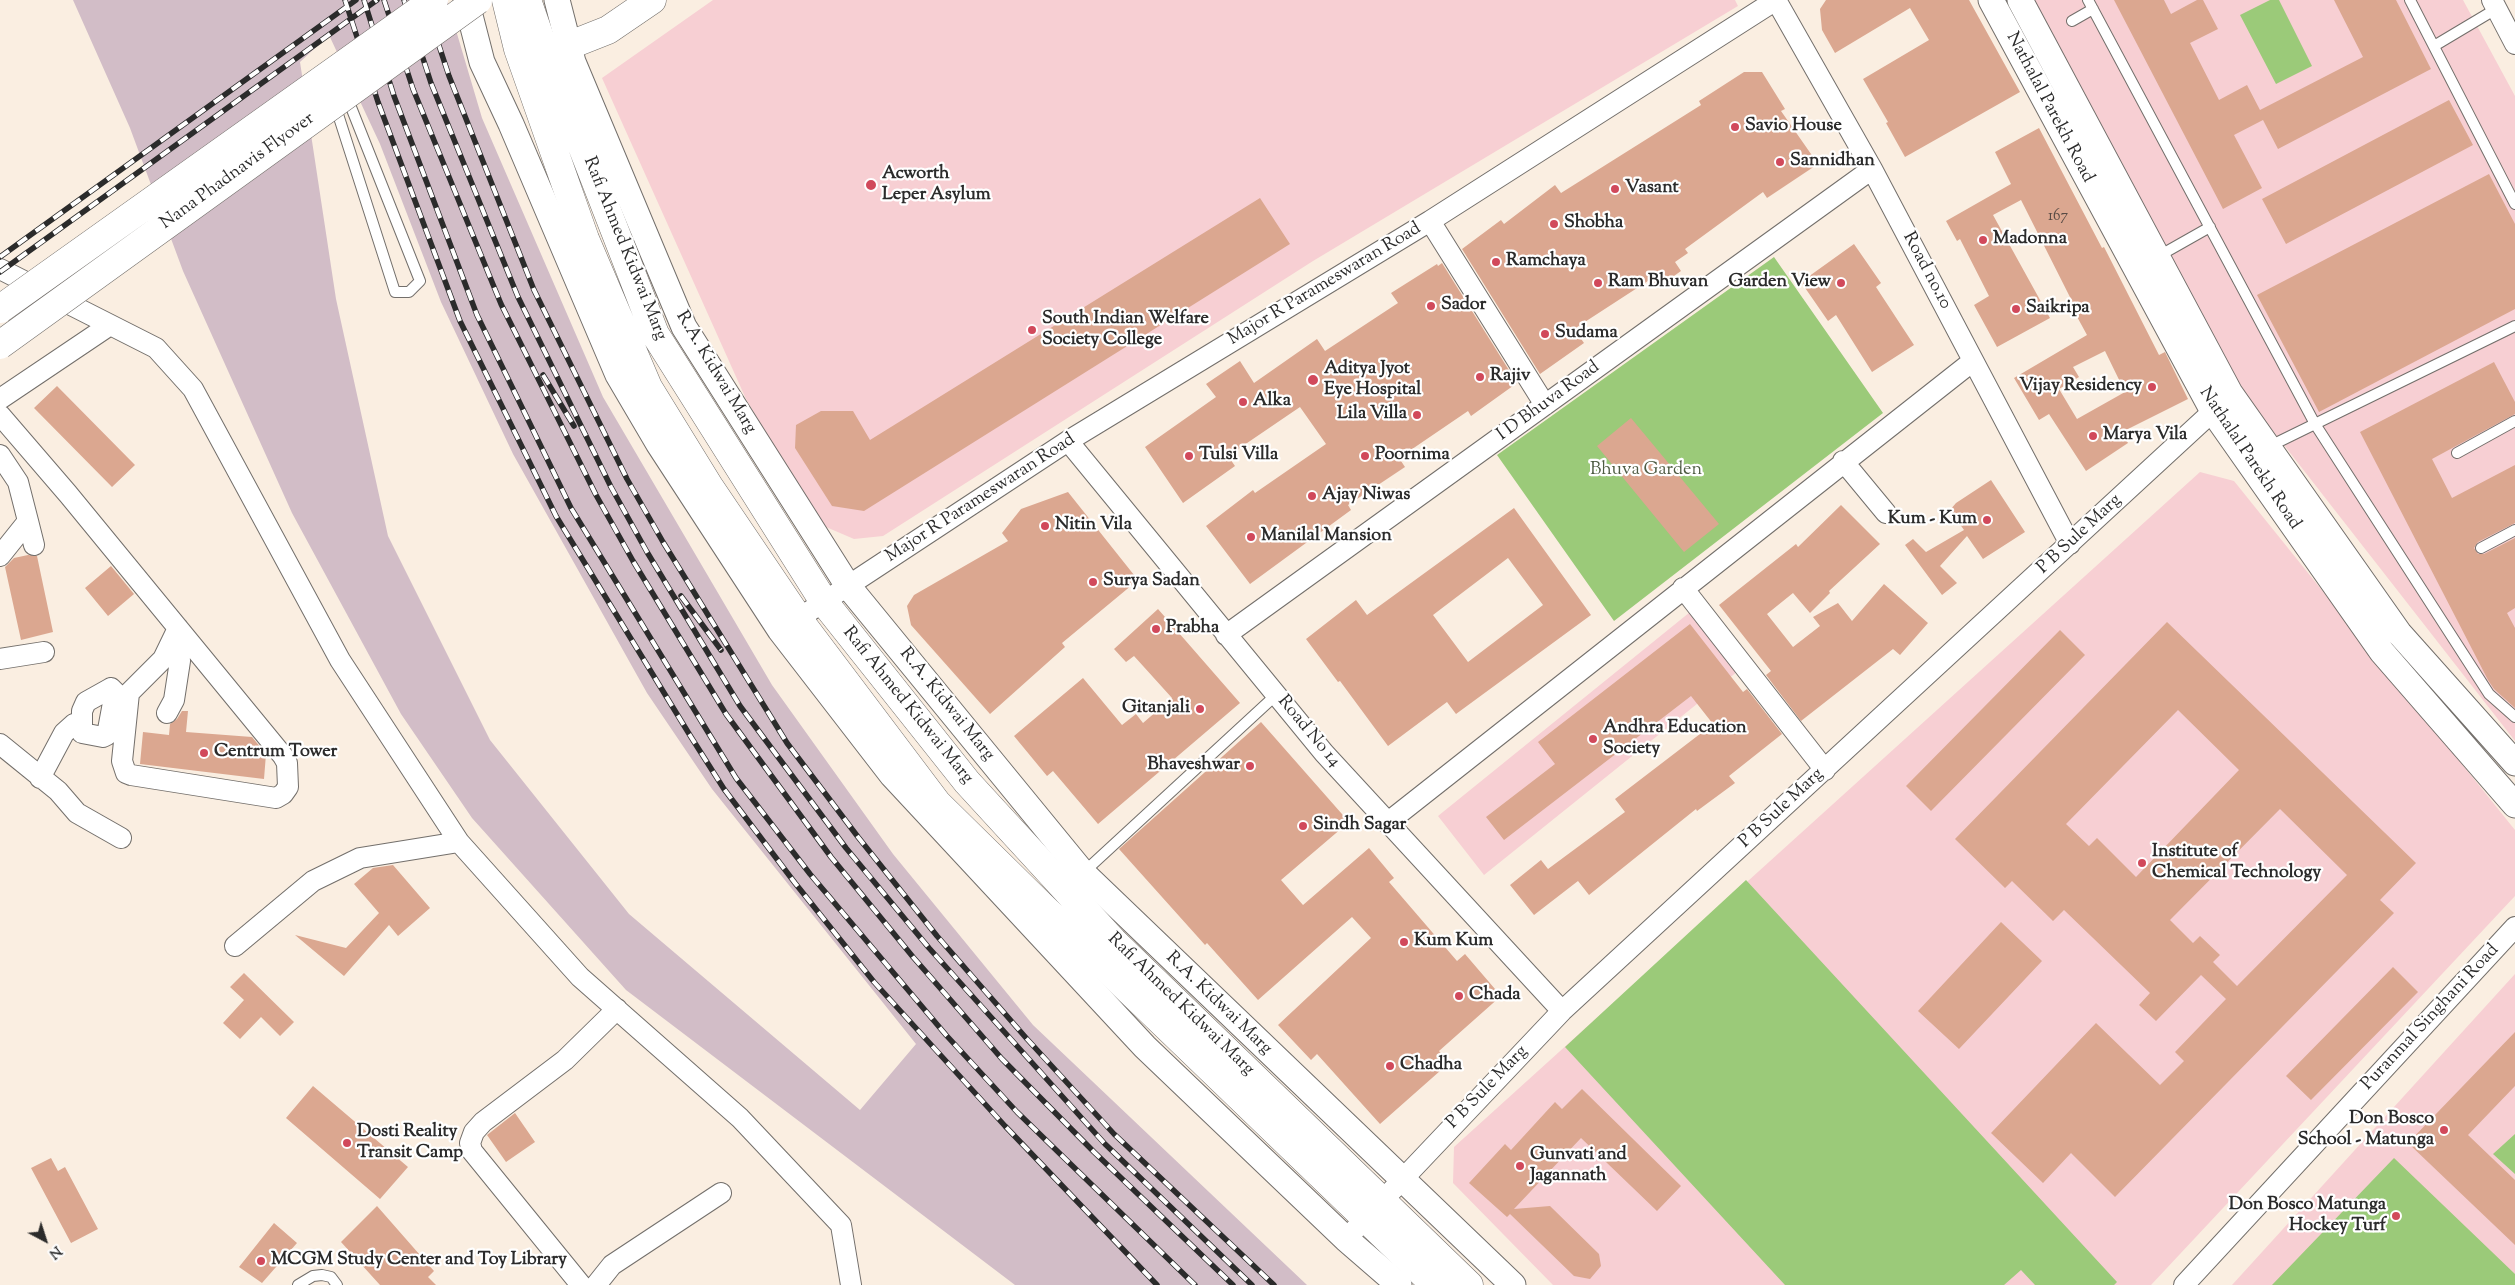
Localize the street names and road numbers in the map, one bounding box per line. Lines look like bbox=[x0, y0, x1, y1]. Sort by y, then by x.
street label: Nathalal Parekh Road bbox=[2000, 29, 2098, 187]
street label: Nana Phadnavis Flyover bbox=[157, 109, 319, 235]
street label: Rafi Ahmed Kidwai Marg bbox=[577, 154, 671, 344]
street label: Major R Parameswaran Road bbox=[1225, 219, 1425, 351]
street label: Road no.10 bbox=[1897, 229, 1955, 313]
street label: R.A. Kidwai Marg bbox=[670, 308, 760, 438]
street label: I D Bhuva Road bbox=[1493, 357, 1605, 447]
street label: Nathalal Parekh Road bbox=[2193, 384, 2305, 534]
street label: Major R Parameswaran Road bbox=[882, 430, 1080, 568]
street label: P B Sule Marg bbox=[2033, 490, 2127, 580]
street label: Rafi Ahmed Kidwai Marg bbox=[837, 623, 977, 789]
street label: R.A. Kidwai Marg bbox=[894, 644, 998, 766]
street label: Road No 14 bbox=[1272, 692, 1344, 772]
street label: P B Sule Marg bbox=[1735, 764, 1829, 854]
street label: Rafi Ahmed Kidwai Marg bbox=[1102, 929, 1258, 1081]
street label: Puranmal Singhani Road bbox=[2358, 940, 2504, 1096]
street label: R.A. Kidwai Marg bbox=[1160, 948, 1276, 1060]
street label: P B Sule Marg bbox=[1443, 1042, 1533, 1134]

